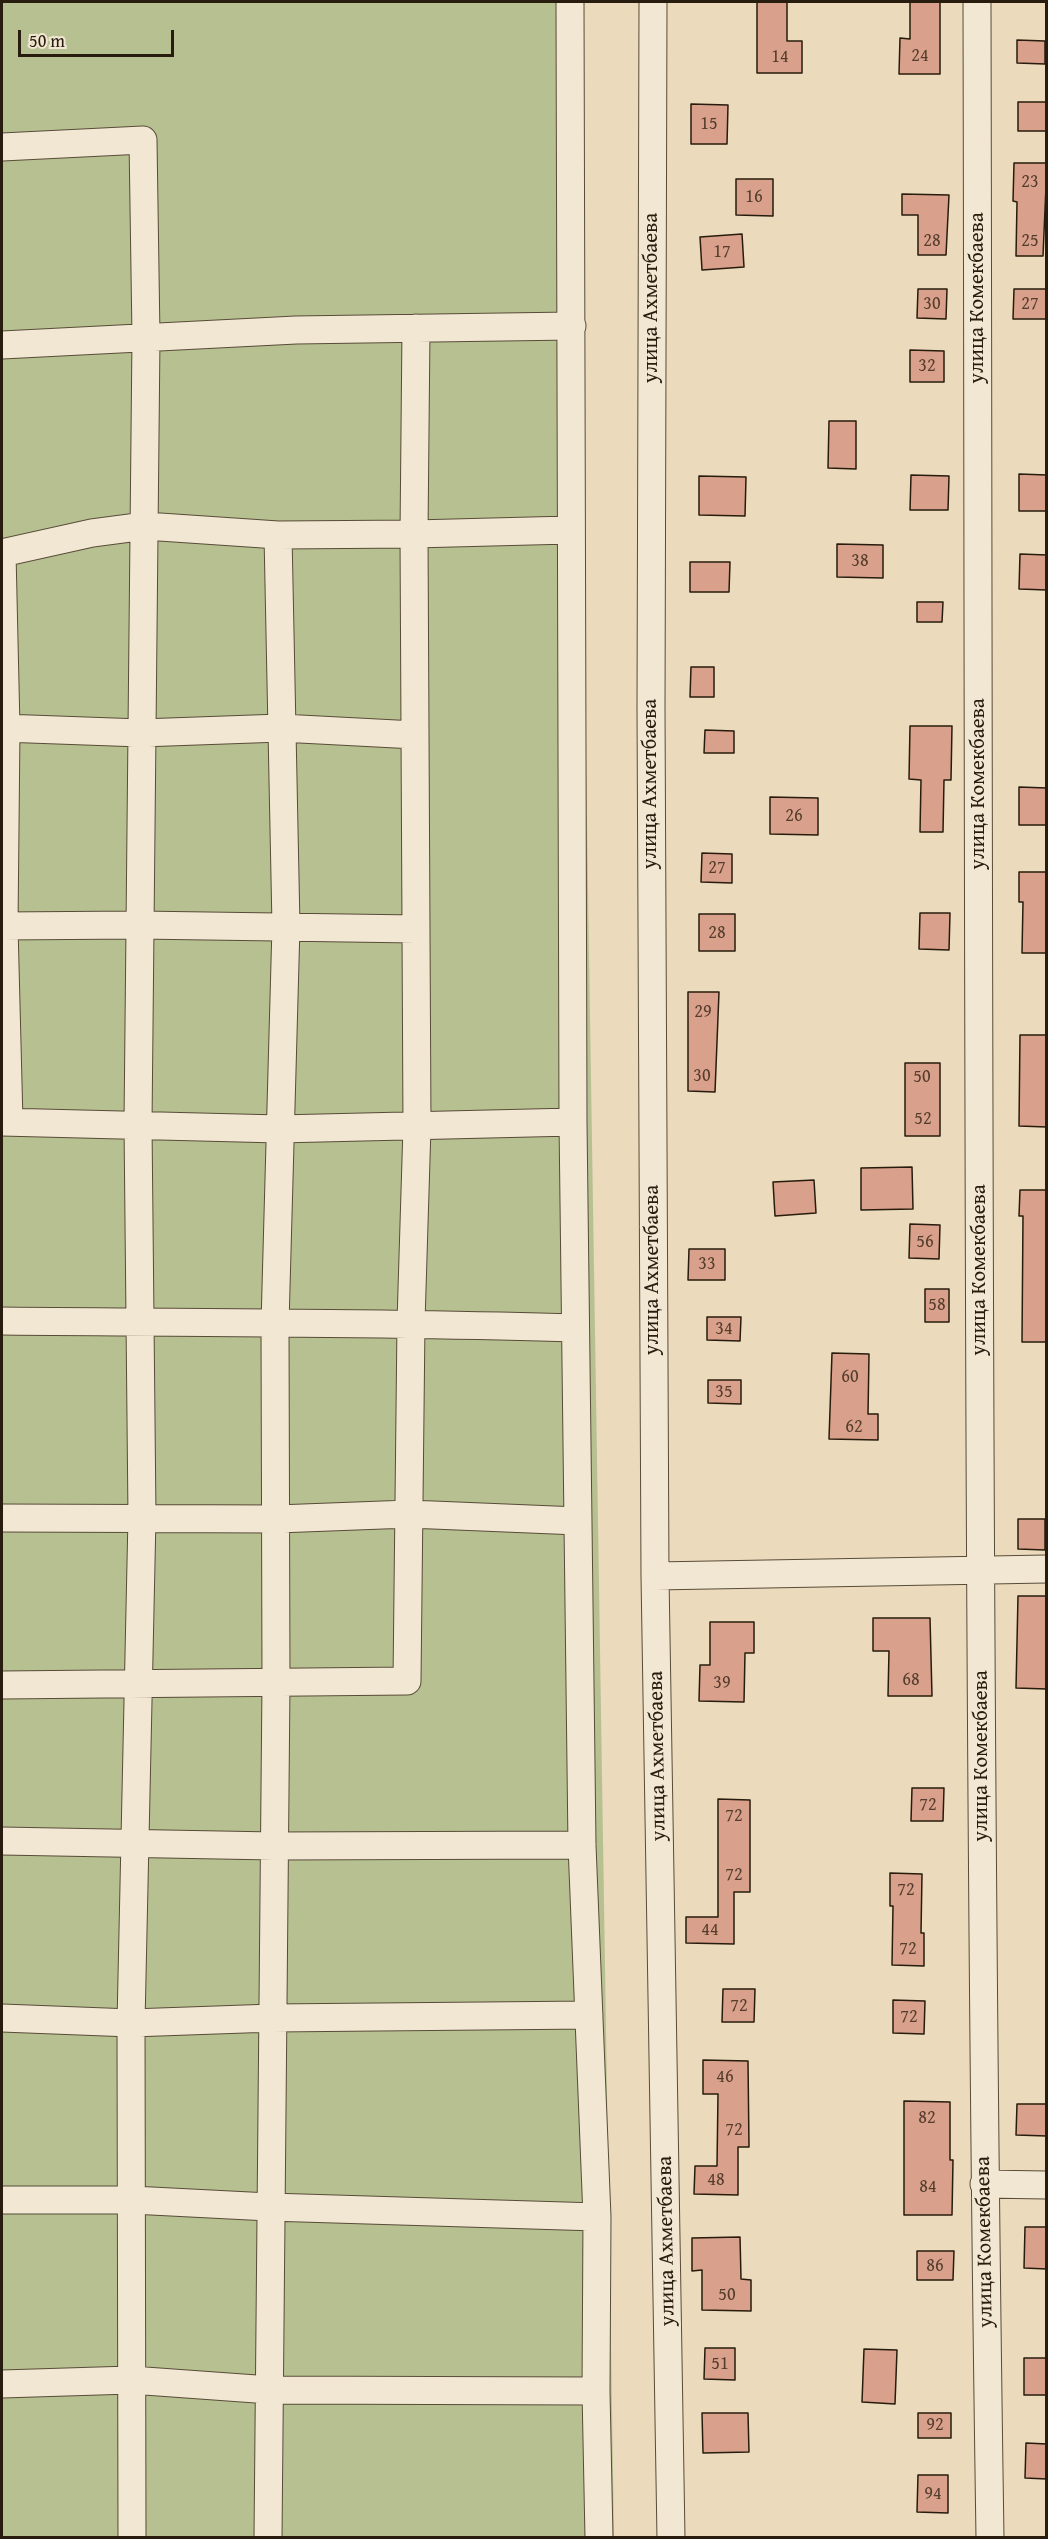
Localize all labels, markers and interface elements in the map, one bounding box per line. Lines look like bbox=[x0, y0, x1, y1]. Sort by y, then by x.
scale bar bbox=[21, 18, 177, 56]
text: 50 m bbox=[29, 27, 65, 54]
house number: 24 bbox=[911, 45, 929, 67]
house number: 14 bbox=[771, 46, 789, 68]
house number: 15 bbox=[700, 113, 718, 135]
house number: 23 bbox=[1021, 171, 1039, 193]
house number: 16 bbox=[745, 186, 763, 208]
street label: улица Комекбаева bbox=[965, 212, 991, 384]
street label: улица Ахметбаева bbox=[639, 213, 665, 383]
house number: 28 bbox=[923, 230, 941, 252]
house number: 25 bbox=[1021, 230, 1039, 252]
house number: 17 bbox=[713, 241, 731, 263]
house number: 30 bbox=[923, 293, 941, 315]
house number: 27 bbox=[1021, 293, 1039, 315]
house number: 32 bbox=[918, 355, 936, 377]
house number: 38 bbox=[851, 550, 869, 572]
street label: улица Комекбаева bbox=[966, 698, 992, 870]
street label: улица Ахметбаева bbox=[638, 699, 664, 869]
house number: 26 bbox=[785, 805, 803, 827]
house number: 27 bbox=[708, 857, 726, 879]
house number: 28 bbox=[708, 922, 726, 944]
house number: 29 bbox=[694, 1001, 712, 1023]
house number: 30 bbox=[693, 1065, 711, 1087]
house number: 50 bbox=[913, 1066, 931, 1088]
house number: 52 bbox=[914, 1108, 932, 1130]
street label: улица Комекбаева bbox=[967, 1184, 993, 1356]
street label: улица Ахметбаева bbox=[640, 1185, 666, 1355]
house number: 56 bbox=[916, 1231, 934, 1253]
house number: 33 bbox=[698, 1253, 716, 1275]
house number: 58 bbox=[928, 1294, 946, 1316]
house number: 34 bbox=[715, 1318, 733, 1340]
house number: 60 bbox=[841, 1366, 859, 1388]
house number: 35 bbox=[715, 1381, 733, 1403]
house number: 62 bbox=[845, 1416, 863, 1438]
house number: 68 bbox=[902, 1669, 920, 1691]
street label: улица Комекбаева bbox=[969, 1670, 995, 1842]
street label: улица Ахметбаева bbox=[644, 1671, 672, 1841]
house number: 39 bbox=[713, 1672, 731, 1694]
house number: 72 bbox=[919, 1794, 937, 1816]
house number: 72 bbox=[725, 1805, 743, 1827]
house number: 72 bbox=[725, 1864, 743, 1886]
house number: 72 bbox=[897, 1879, 915, 1901]
house number: 44 bbox=[701, 1919, 719, 1941]
house number: 72 bbox=[899, 1938, 917, 1960]
house number: 72 bbox=[730, 1995, 748, 2017]
house number: 72 bbox=[900, 2006, 918, 2028]
house number: 46 bbox=[716, 2066, 734, 2088]
house number: 82 bbox=[918, 2107, 936, 2129]
house number: 72 bbox=[725, 2119, 743, 2141]
street label: улица Ахметбаева bbox=[653, 2156, 681, 2326]
street label: улица Комекбаева bbox=[971, 2156, 999, 2328]
house number: 48 bbox=[707, 2169, 725, 2191]
house number: 84 bbox=[919, 2176, 937, 2198]
house number: 86 bbox=[926, 2255, 944, 2277]
house number: 50 bbox=[718, 2284, 736, 2306]
house number: 51 bbox=[711, 2353, 729, 2375]
house number: 92 bbox=[926, 2414, 944, 2436]
house number: 94 bbox=[924, 2483, 942, 2505]

